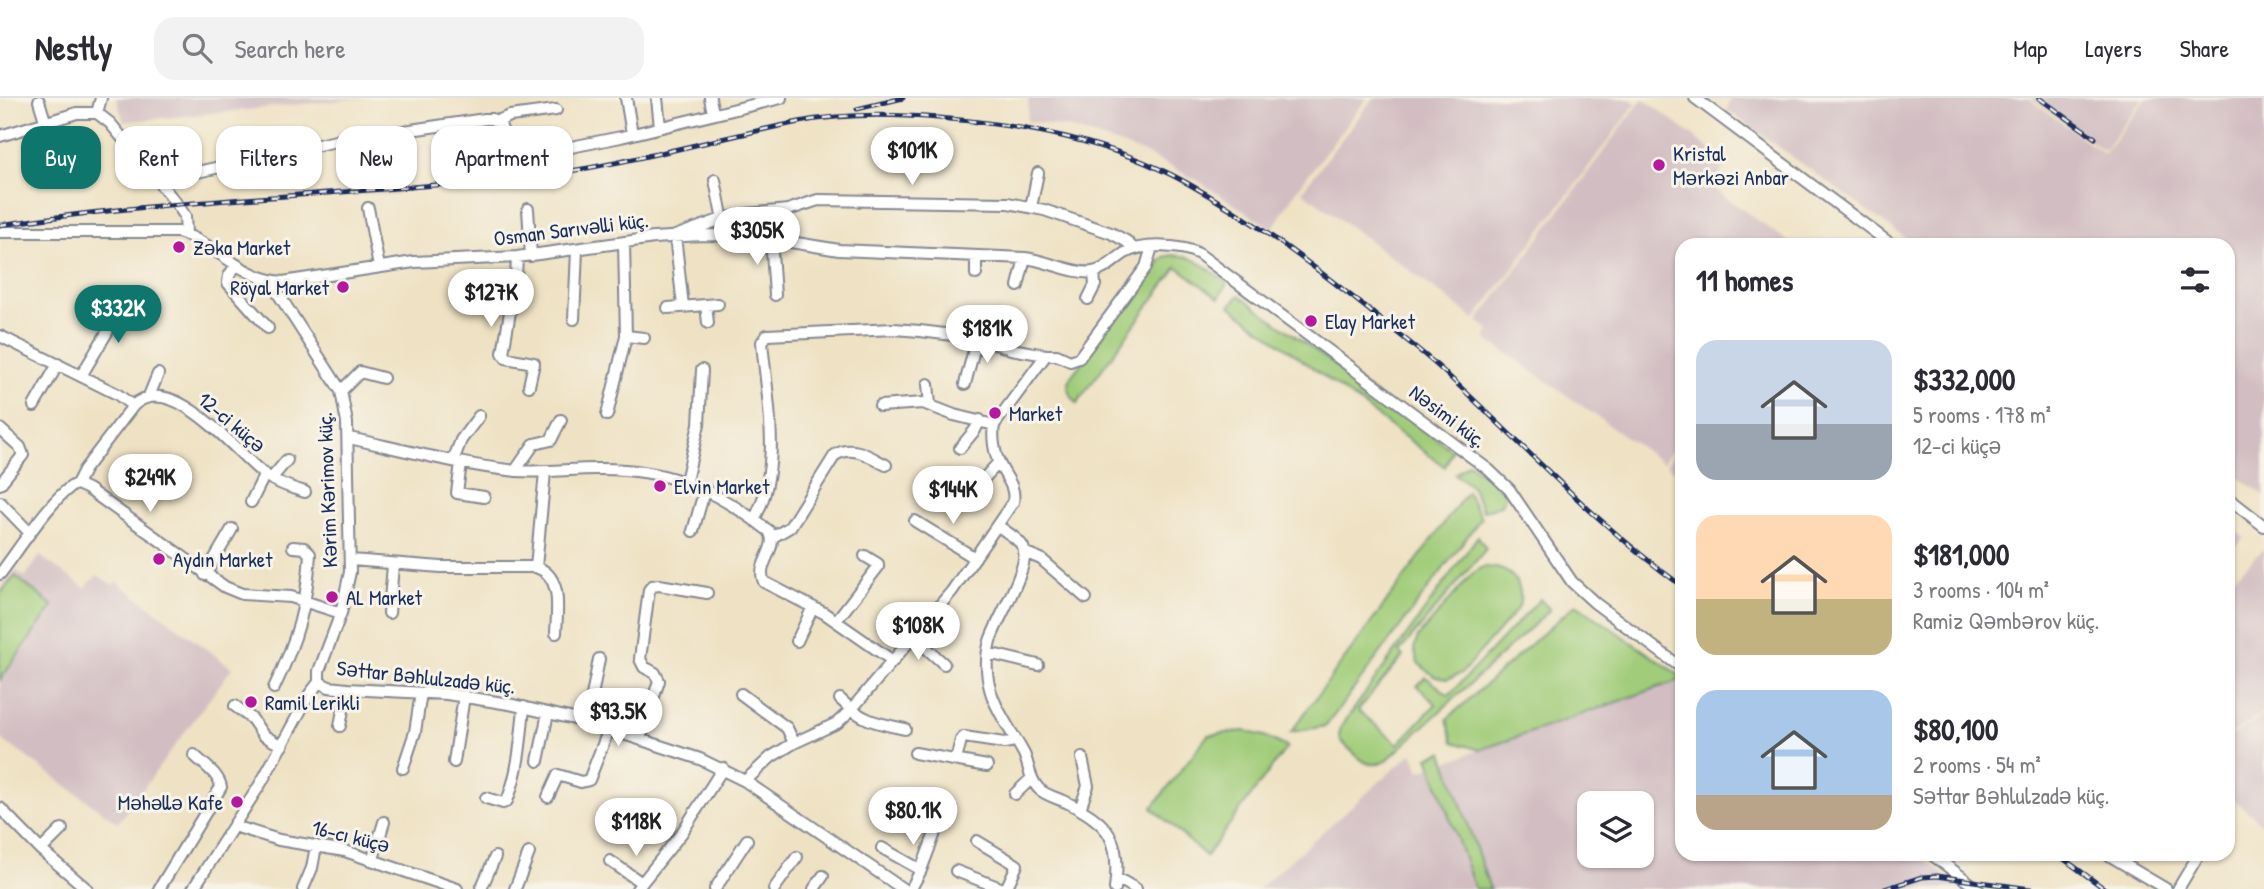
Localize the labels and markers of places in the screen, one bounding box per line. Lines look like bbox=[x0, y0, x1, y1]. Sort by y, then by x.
pin: $101K bbox=[863, 127, 961, 187]
place label: Kristal Mərkəzi Anbar bbox=[1673, 139, 1789, 192]
marker: Kristal Mərkəzi Anbar bbox=[1651, 157, 1667, 173]
pin: $305K bbox=[708, 208, 806, 267]
place label: Zəka Market bbox=[193, 233, 291, 262]
marker: Zəka Market bbox=[171, 239, 187, 255]
pin: $127K bbox=[442, 270, 540, 329]
place label: Röyal Market bbox=[230, 273, 330, 302]
marker: Röyal Market bbox=[335, 279, 351, 295]
pin: $332K bbox=[69, 286, 167, 345]
pin: $181K bbox=[938, 306, 1036, 365]
place label: Elay Market bbox=[1325, 307, 1416, 336]
marker: Elay Market bbox=[1303, 313, 1319, 329]
place label: Market bbox=[1009, 399, 1063, 428]
marker: Market bbox=[987, 405, 1003, 421]
pin: $249K bbox=[101, 454, 199, 514]
pin: $144K bbox=[904, 466, 1002, 526]
place label: Elvin Market bbox=[674, 472, 770, 501]
marker: Elvin Market bbox=[652, 478, 668, 494]
place label: Aydın Market bbox=[173, 545, 273, 574]
marker: Aydın Market bbox=[151, 551, 167, 567]
place label: AL Market bbox=[346, 583, 423, 612]
marker: AL Market bbox=[324, 589, 340, 605]
pin: $108K bbox=[869, 602, 967, 662]
place label: Ramil Lerikli bbox=[265, 688, 360, 717]
pin: $93.5K bbox=[561, 688, 675, 748]
marker: Ramil Lerikli bbox=[243, 694, 259, 710]
place label: Məhəllə Kafe bbox=[118, 788, 223, 817]
pin: $80.1K bbox=[856, 788, 970, 847]
marker: Məhəllə Kafe bbox=[229, 794, 245, 810]
pin: $118K bbox=[587, 798, 685, 858]

